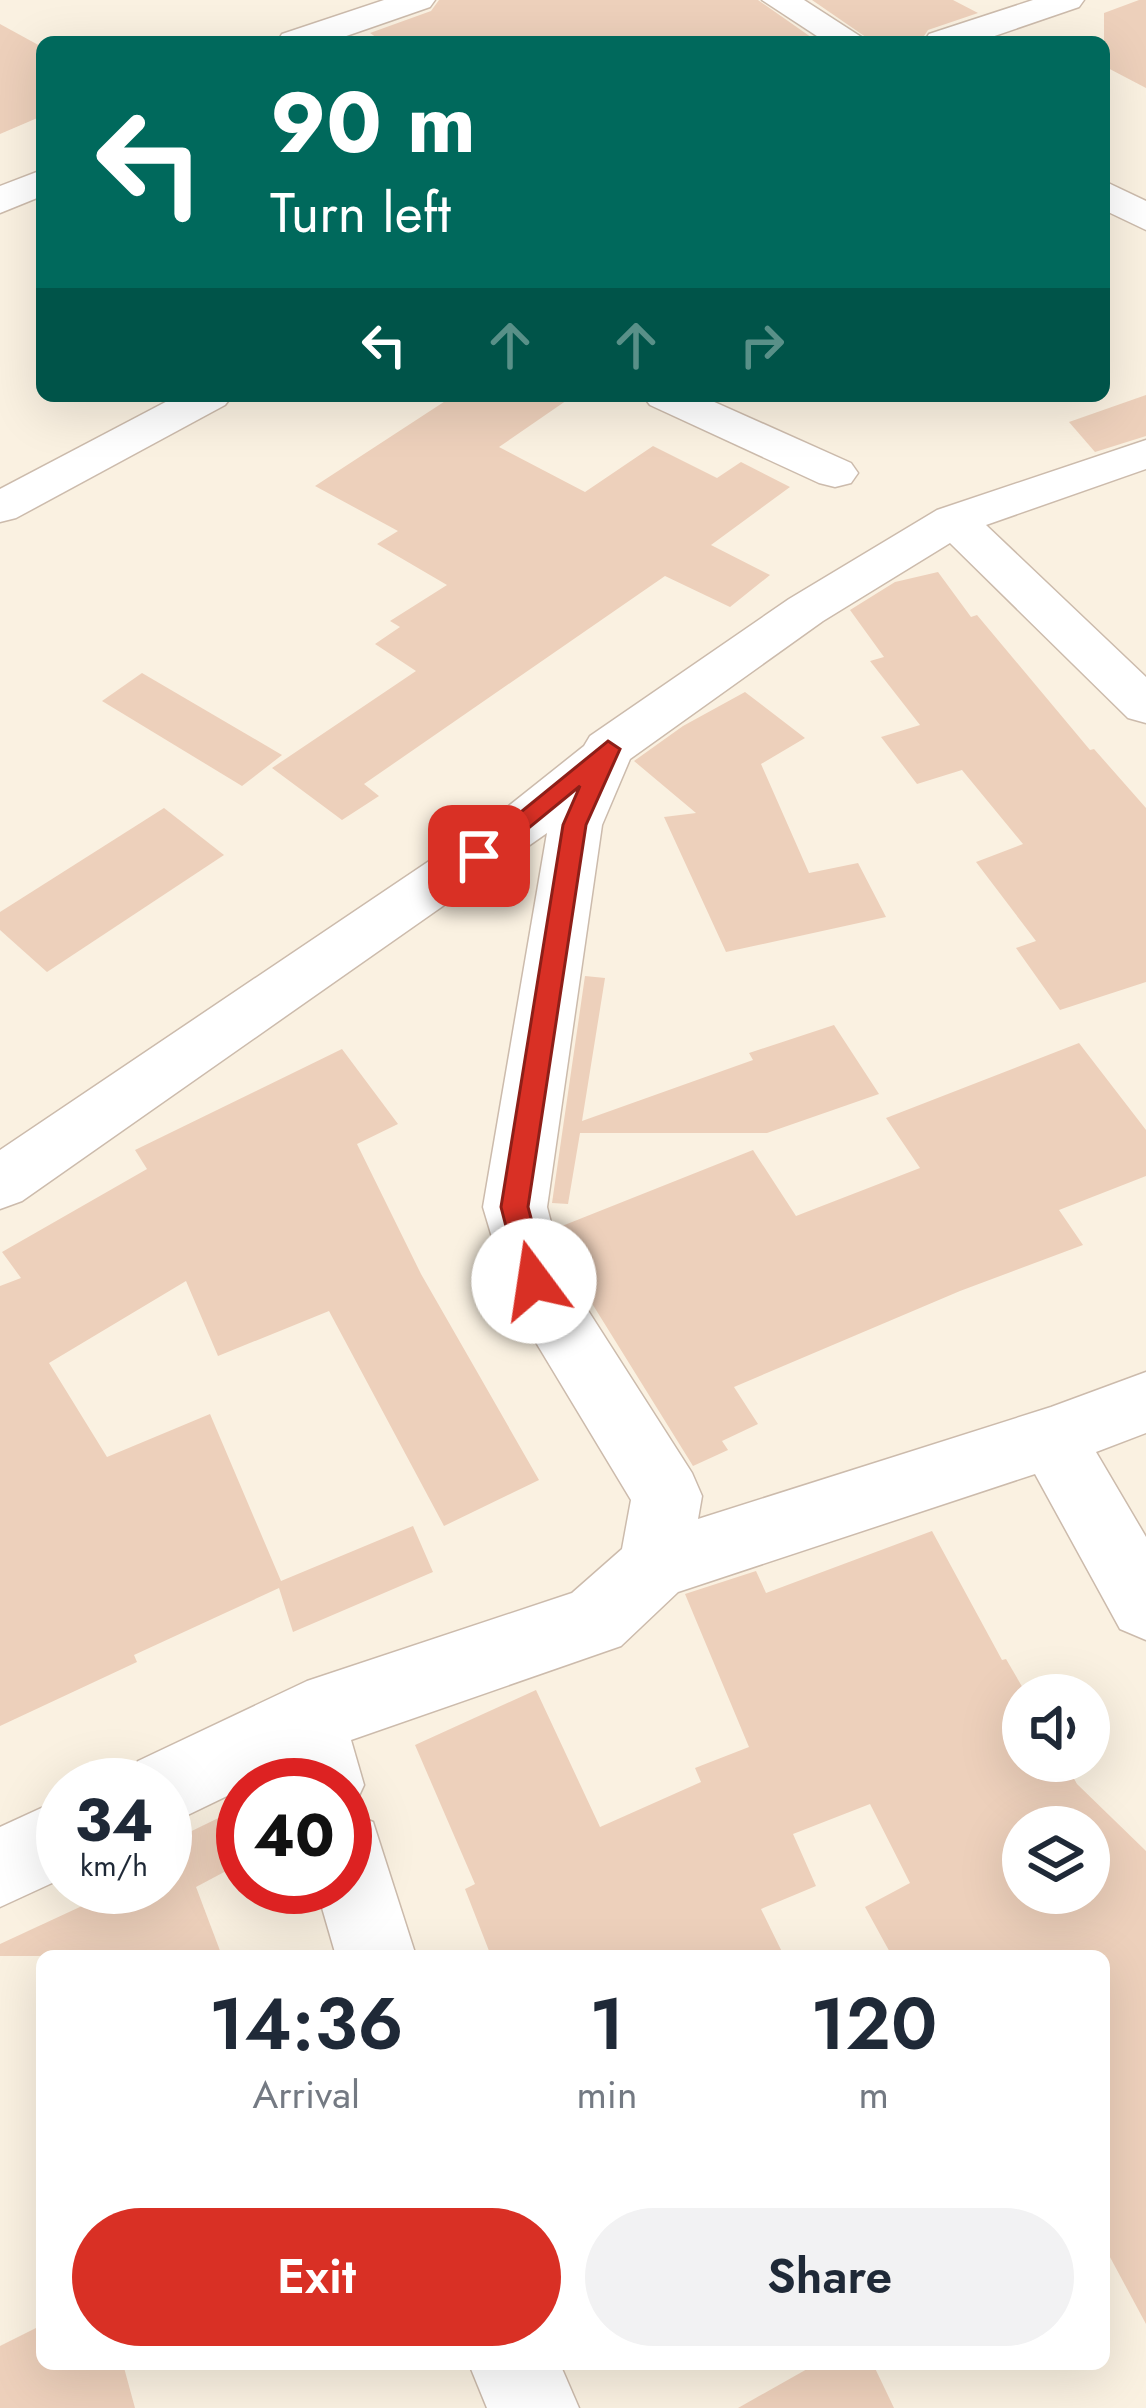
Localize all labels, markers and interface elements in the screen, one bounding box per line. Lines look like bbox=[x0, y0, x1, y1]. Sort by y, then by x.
text: 90 m bbox=[270, 62, 476, 184]
icon: left bbox=[72, 84, 228, 240]
text: Turn left bbox=[270, 174, 451, 252]
icon: left bbox=[351, 312, 417, 378]
icon: ahead bbox=[477, 312, 543, 378]
icon: ahead bbox=[603, 312, 669, 378]
icon: right bbox=[729, 312, 795, 378]
pin bbox=[428, 805, 530, 907]
icon: arrive bbox=[446, 823, 512, 889]
position arrow bbox=[471, 1218, 597, 1344]
map controls bbox=[1002, 1674, 1110, 1914]
button: sound bbox=[1002, 1674, 1110, 1782]
speed limit sign: 40 bbox=[216, 1758, 372, 1914]
text: 34 bbox=[74, 1777, 154, 1864]
button: layers bbox=[1002, 1806, 1110, 1914]
text: km/h bbox=[80, 1844, 148, 1887]
text: 14:36 bbox=[209, 1972, 404, 2076]
text: 1 bbox=[589, 1972, 625, 2076]
text: 120 bbox=[810, 1972, 937, 2076]
text: Arrival bbox=[252, 2066, 360, 2123]
text: min bbox=[576, 2066, 637, 2123]
text: m bbox=[859, 2066, 889, 2123]
button: Exit bbox=[72, 2208, 561, 2346]
button: Share bbox=[585, 2208, 1074, 2346]

